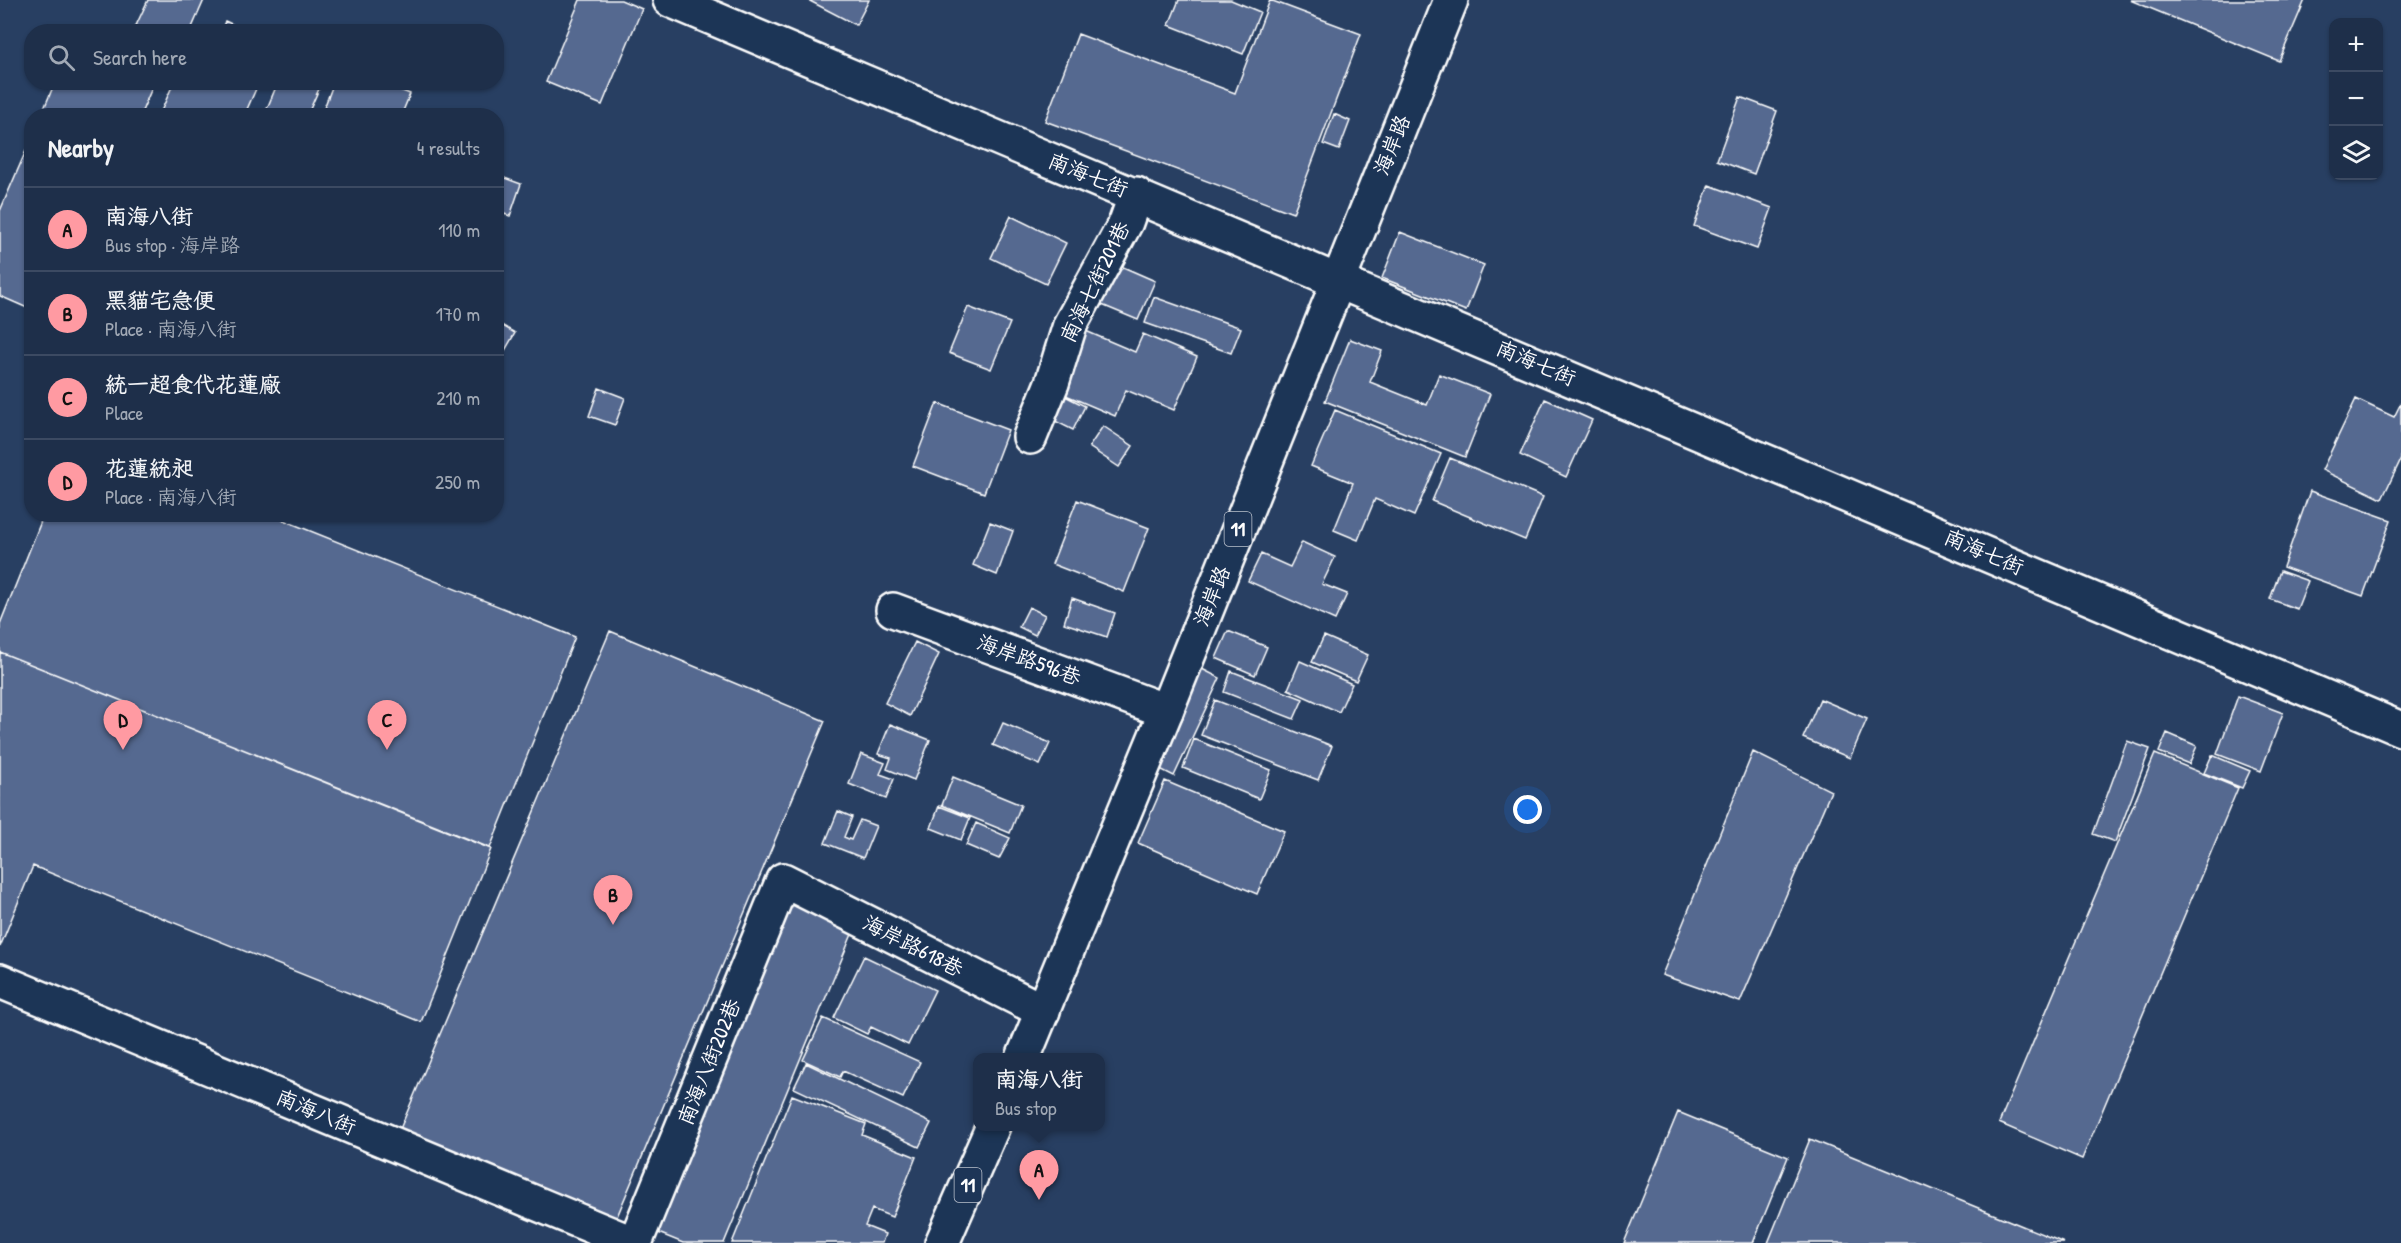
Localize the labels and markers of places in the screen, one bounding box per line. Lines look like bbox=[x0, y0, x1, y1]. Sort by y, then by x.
pin: D bbox=[104, 700, 142, 750]
pin: C bbox=[368, 700, 406, 750]
pin: B bbox=[594, 876, 632, 925]
pin: A bbox=[1020, 1150, 1058, 1200]

